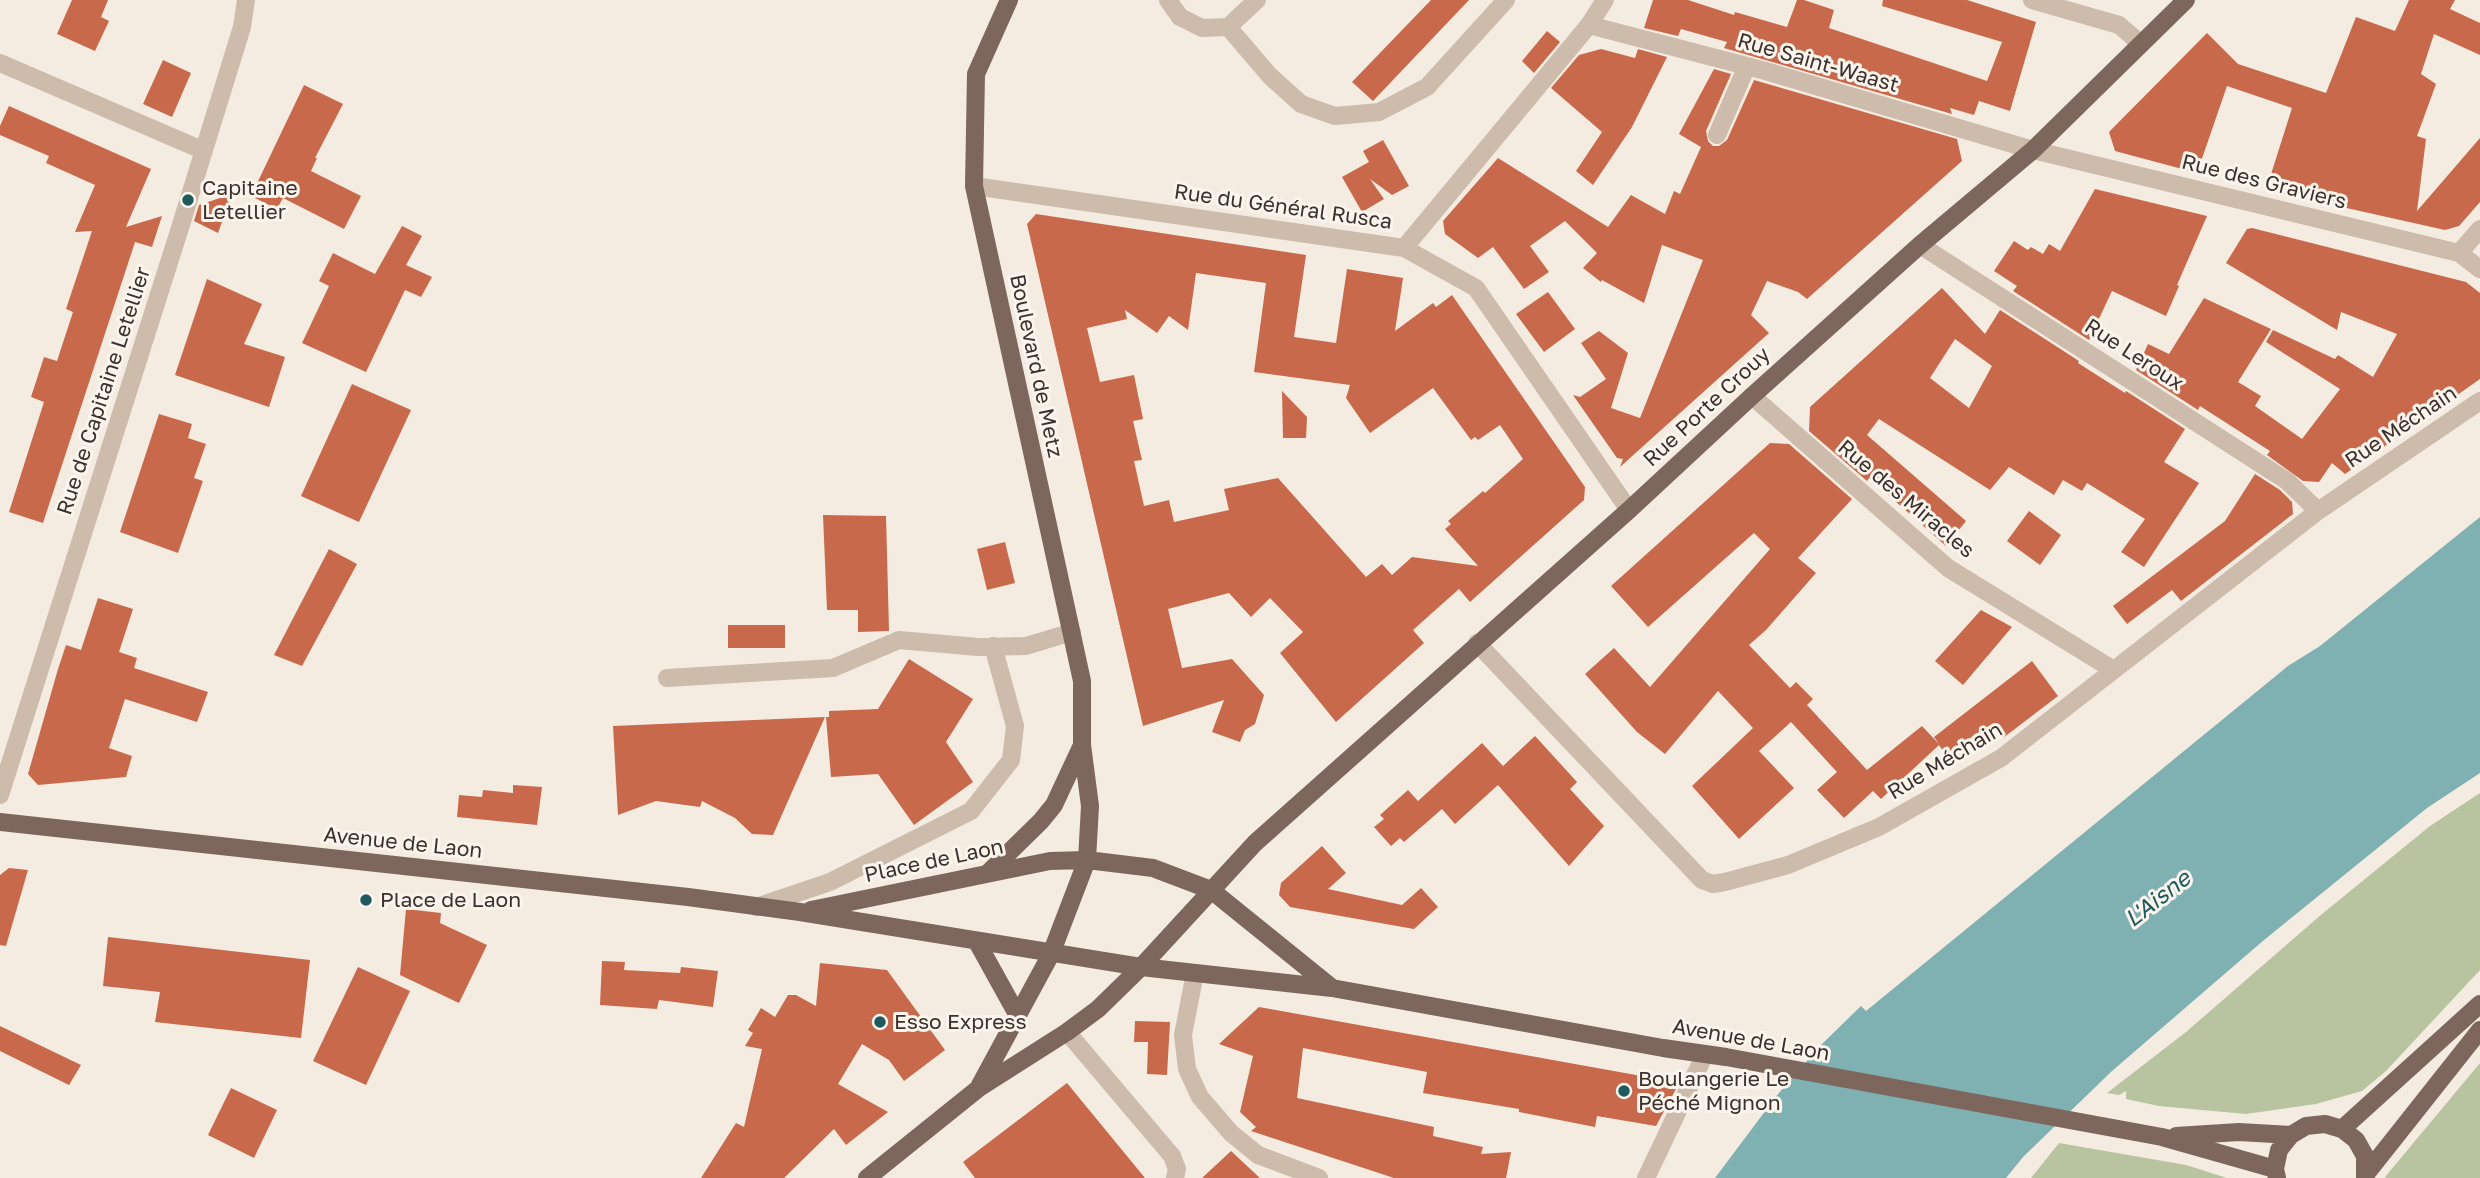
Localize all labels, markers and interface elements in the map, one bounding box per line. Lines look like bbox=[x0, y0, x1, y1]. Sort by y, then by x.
street label: Rue Saint-Waast bbox=[1735, 28, 1901, 98]
street label: Rue des Graviers bbox=[2179, 149, 2349, 215]
place label: Capitaine Letellier bbox=[202, 175, 298, 225]
street label: Rue du Général Rusca bbox=[1172, 179, 1394, 235]
marker: Capitaine Letellier bbox=[180, 192, 196, 208]
street label: Rue de Capitaine Letellier bbox=[52, 264, 156, 518]
street label: Boulevard de Metz bbox=[1004, 272, 1068, 460]
street label: Rue Leroux bbox=[2080, 314, 2188, 396]
street label: Rue Porte Crouy bbox=[1638, 342, 1776, 472]
street label: Rue Méchain bbox=[2340, 380, 2462, 474]
street label: Rue des Miracles bbox=[1833, 435, 1979, 563]
street label: Rue Méchain bbox=[1883, 717, 2007, 805]
street label: Avenue de Laon bbox=[322, 822, 484, 864]
street label: Place de Laon bbox=[862, 834, 1006, 888]
water label: L'Aisne bbox=[2120, 865, 2196, 933]
place label: Place de Laon bbox=[380, 887, 521, 913]
marker: Place de Laon bbox=[358, 892, 374, 908]
place label: Esso Express bbox=[894, 1009, 1027, 1035]
marker: Esso Express bbox=[872, 1014, 888, 1030]
street label: Avenue de Laon bbox=[1670, 1014, 1832, 1066]
place label: Boulangerie Le Péché Mignon bbox=[1638, 1066, 1789, 1116]
marker: Boulangerie Le Péché Mignon bbox=[1616, 1083, 1632, 1099]

